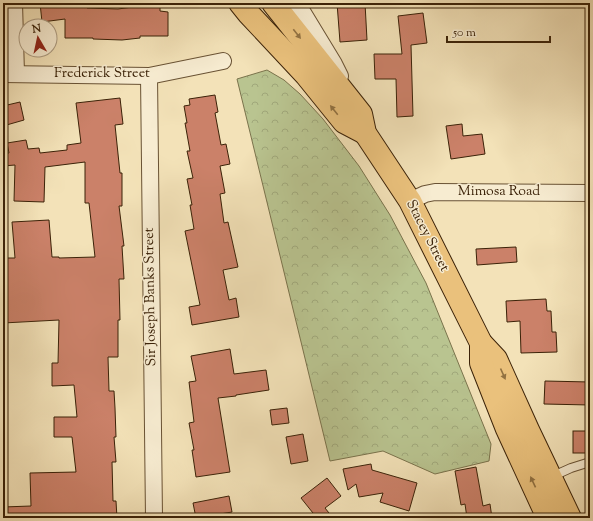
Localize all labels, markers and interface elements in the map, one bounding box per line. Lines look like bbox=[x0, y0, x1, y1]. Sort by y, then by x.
north arrow bbox=[18, 18, 58, 58]
scale bar bbox=[447, 18, 550, 44]
text: N bbox=[30, 20, 42, 38]
text: 50 m bbox=[452, 24, 476, 42]
one-way arrow bbox=[293, 29, 301, 39]
street label: Frederick Street bbox=[54, 64, 150, 84]
one-way arrow bbox=[330, 104, 339, 115]
street label: Mimosa Road bbox=[458, 182, 540, 202]
street label: Stacey Street bbox=[400, 197, 454, 276]
street label: Sir Joseph Banks Street bbox=[140, 227, 162, 367]
one-way arrow bbox=[500, 369, 506, 380]
one-way arrow bbox=[530, 477, 536, 488]

